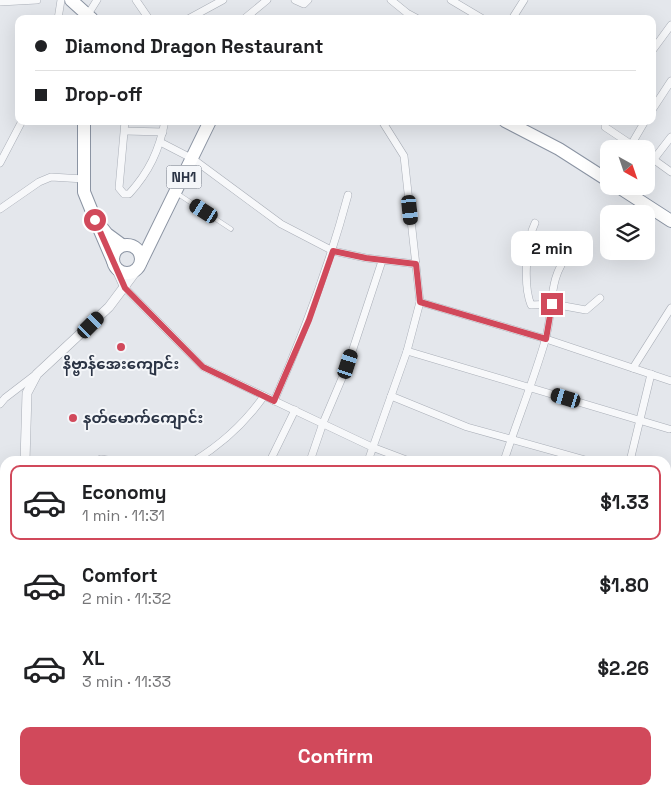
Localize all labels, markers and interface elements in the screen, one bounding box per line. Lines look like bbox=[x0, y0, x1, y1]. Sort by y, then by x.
text: Diamond Dragon Restaurant bbox=[65, 34, 323, 59]
text: Drop-off bbox=[65, 82, 143, 107]
north arrow bbox=[600, 140, 655, 195]
map controls bbox=[600, 140, 655, 260]
road number: NH1 bbox=[166, 166, 202, 188]
car bbox=[400, 194, 419, 226]
car bbox=[187, 197, 220, 225]
button: layers bbox=[600, 205, 655, 260]
route start bbox=[84, 209, 106, 231]
callout: 2 min bbox=[511, 232, 593, 266]
text: 2 min bbox=[531, 238, 573, 259]
route end bbox=[541, 293, 563, 315]
car bbox=[75, 309, 106, 341]
marker: နိဗ္ဗာန်အေးကျောင်း bbox=[115, 341, 127, 353]
car bbox=[336, 347, 359, 381]
place label: နိဗ္ဗာန်အေးကျောင်း bbox=[63, 354, 179, 376]
car bbox=[549, 386, 582, 410]
place label: နတ်မောက်ကျောင်း bbox=[83, 408, 203, 430]
marker: နတ်မောက်ကျောင်း bbox=[67, 412, 79, 424]
icon: car bbox=[22, 480, 67, 525]
text: Economy bbox=[82, 480, 166, 505]
text: $1.33 bbox=[600, 490, 649, 515]
text: 1 min · 11:31 bbox=[82, 505, 165, 526]
icon: car bbox=[22, 563, 67, 608]
text: Comfort bbox=[82, 563, 158, 588]
text: $1.80 bbox=[600, 573, 649, 598]
text: 2 min · 11:32 bbox=[82, 588, 171, 609]
icon: car bbox=[22, 646, 67, 691]
text: XL bbox=[82, 646, 105, 671]
text: $2.26 bbox=[598, 656, 649, 681]
text: 3 min · 11:33 bbox=[82, 671, 171, 692]
button: Confirm bbox=[20, 727, 651, 785]

